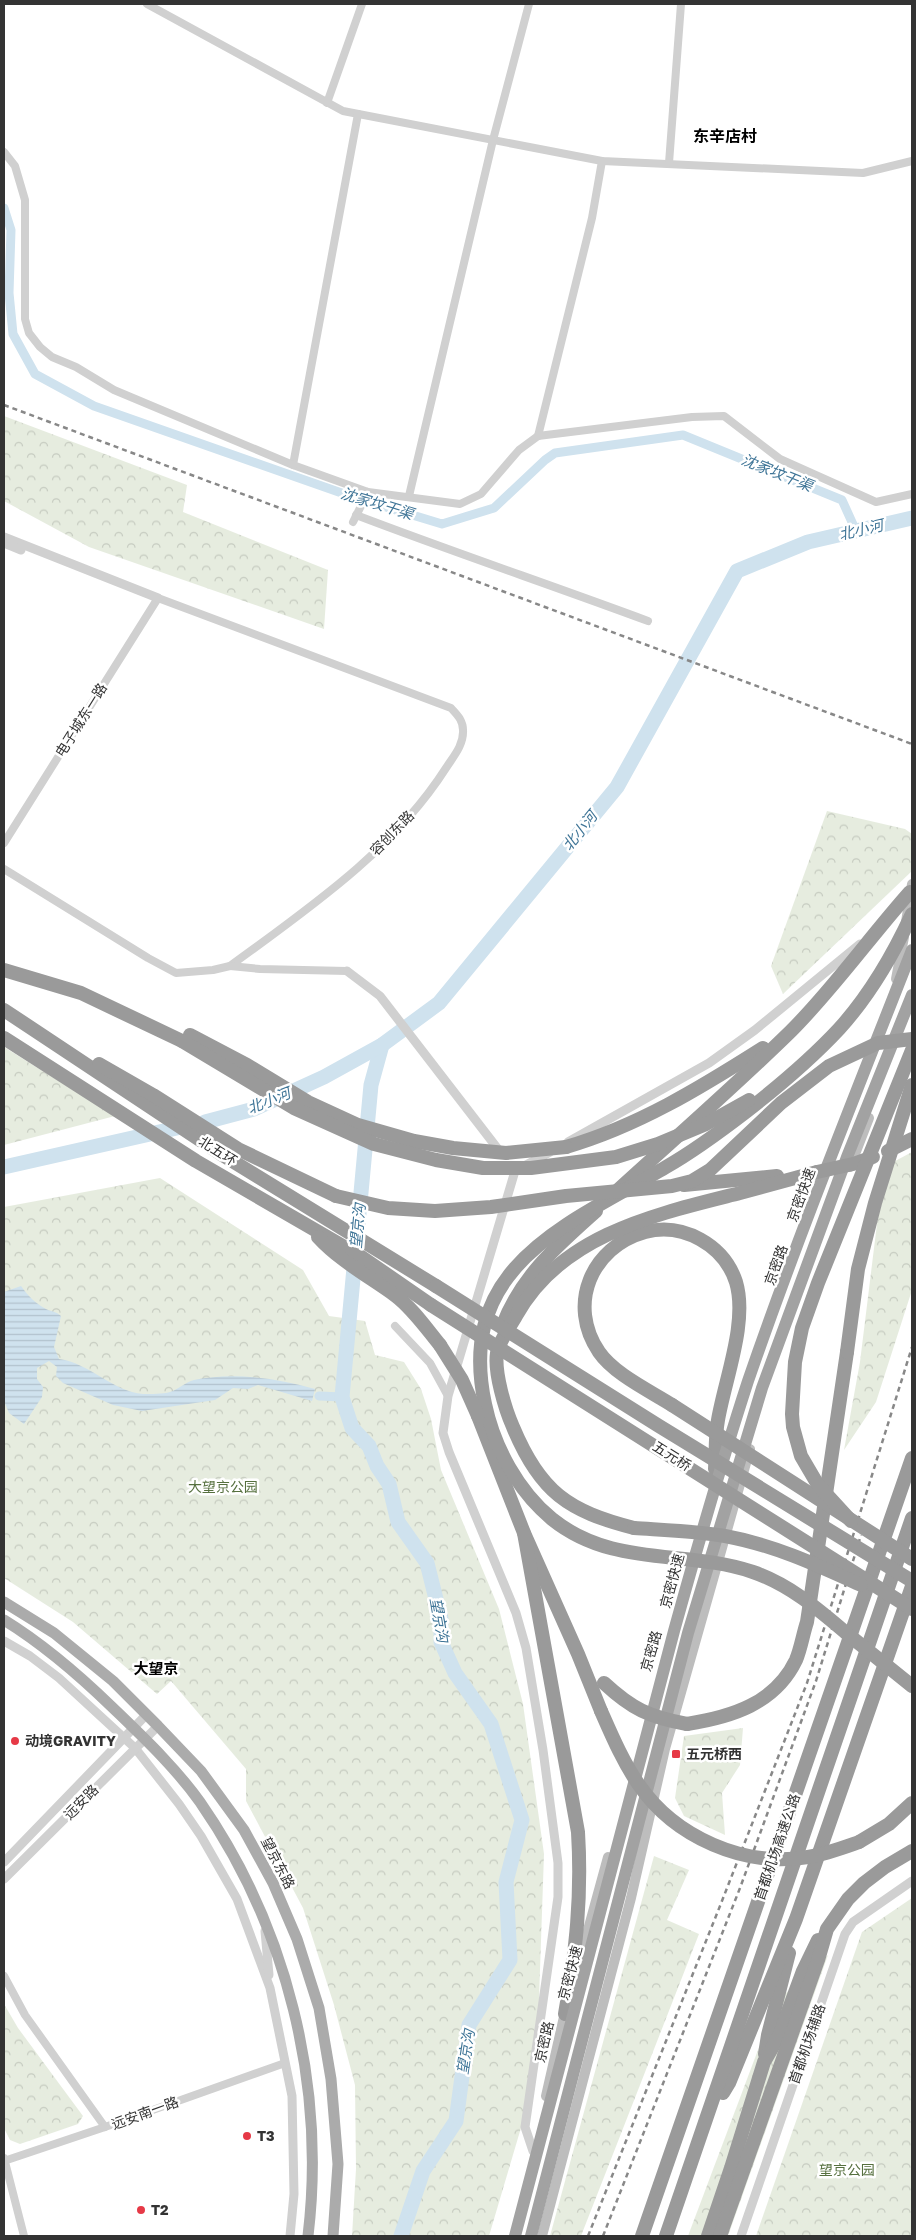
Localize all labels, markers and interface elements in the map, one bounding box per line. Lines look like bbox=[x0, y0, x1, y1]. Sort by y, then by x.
district label: 东辛店村 bbox=[693, 126, 757, 146]
water label: 沈家坟干渠 bbox=[739, 450, 817, 495]
water label: 沈家坟干渠 bbox=[339, 483, 418, 523]
water label: 北小河 bbox=[837, 515, 888, 543]
street label: 电子城东一路 bbox=[51, 680, 110, 760]
water label: 北小河 bbox=[558, 805, 602, 854]
street label: 容创东路 bbox=[366, 807, 417, 859]
water label: 北小河 bbox=[244, 1082, 296, 1117]
street label: 北五环 bbox=[196, 1132, 241, 1169]
street label: 京密快速 bbox=[783, 1166, 818, 1224]
water label: 望京沟 bbox=[346, 1201, 368, 1249]
street label: 京密路 bbox=[760, 1242, 791, 1287]
street label: 五元桥 bbox=[650, 1437, 695, 1474]
park label: 大望京公园 bbox=[188, 1478, 258, 1495]
street label: 京密快速 bbox=[656, 1552, 687, 1610]
water label: 望京沟 bbox=[427, 1596, 453, 1646]
street label: 京密路 bbox=[637, 1628, 664, 1673]
district label: 大望京 bbox=[133, 1659, 179, 1677]
place label: 动境GRAVITY bbox=[25, 1732, 116, 1749]
marker: 动境GRAVITY bbox=[9, 1735, 21, 1747]
place label: 五元桥西 bbox=[686, 1745, 742, 1762]
marker: 五元桥西 bbox=[670, 1748, 682, 1760]
street label: 远安路 bbox=[60, 1781, 102, 1823]
street label: 首都机场高速公路 bbox=[750, 1791, 803, 1903]
street label: 望京东路 bbox=[258, 1834, 299, 1892]
street label: 京密快速 bbox=[554, 1944, 585, 2002]
street label: 首都机场辅路 bbox=[785, 2001, 828, 2086]
street label: 京密路 bbox=[531, 2020, 557, 2064]
water label: 望京沟 bbox=[453, 2026, 478, 2075]
street label: 远安南一路 bbox=[109, 2093, 181, 2132]
place label: T3 bbox=[257, 2127, 275, 2144]
marker: T3 bbox=[241, 2130, 253, 2142]
park label: 望京公园 bbox=[819, 2161, 875, 2178]
place label: T2 bbox=[151, 2201, 169, 2218]
marker: T2 bbox=[135, 2204, 147, 2216]

